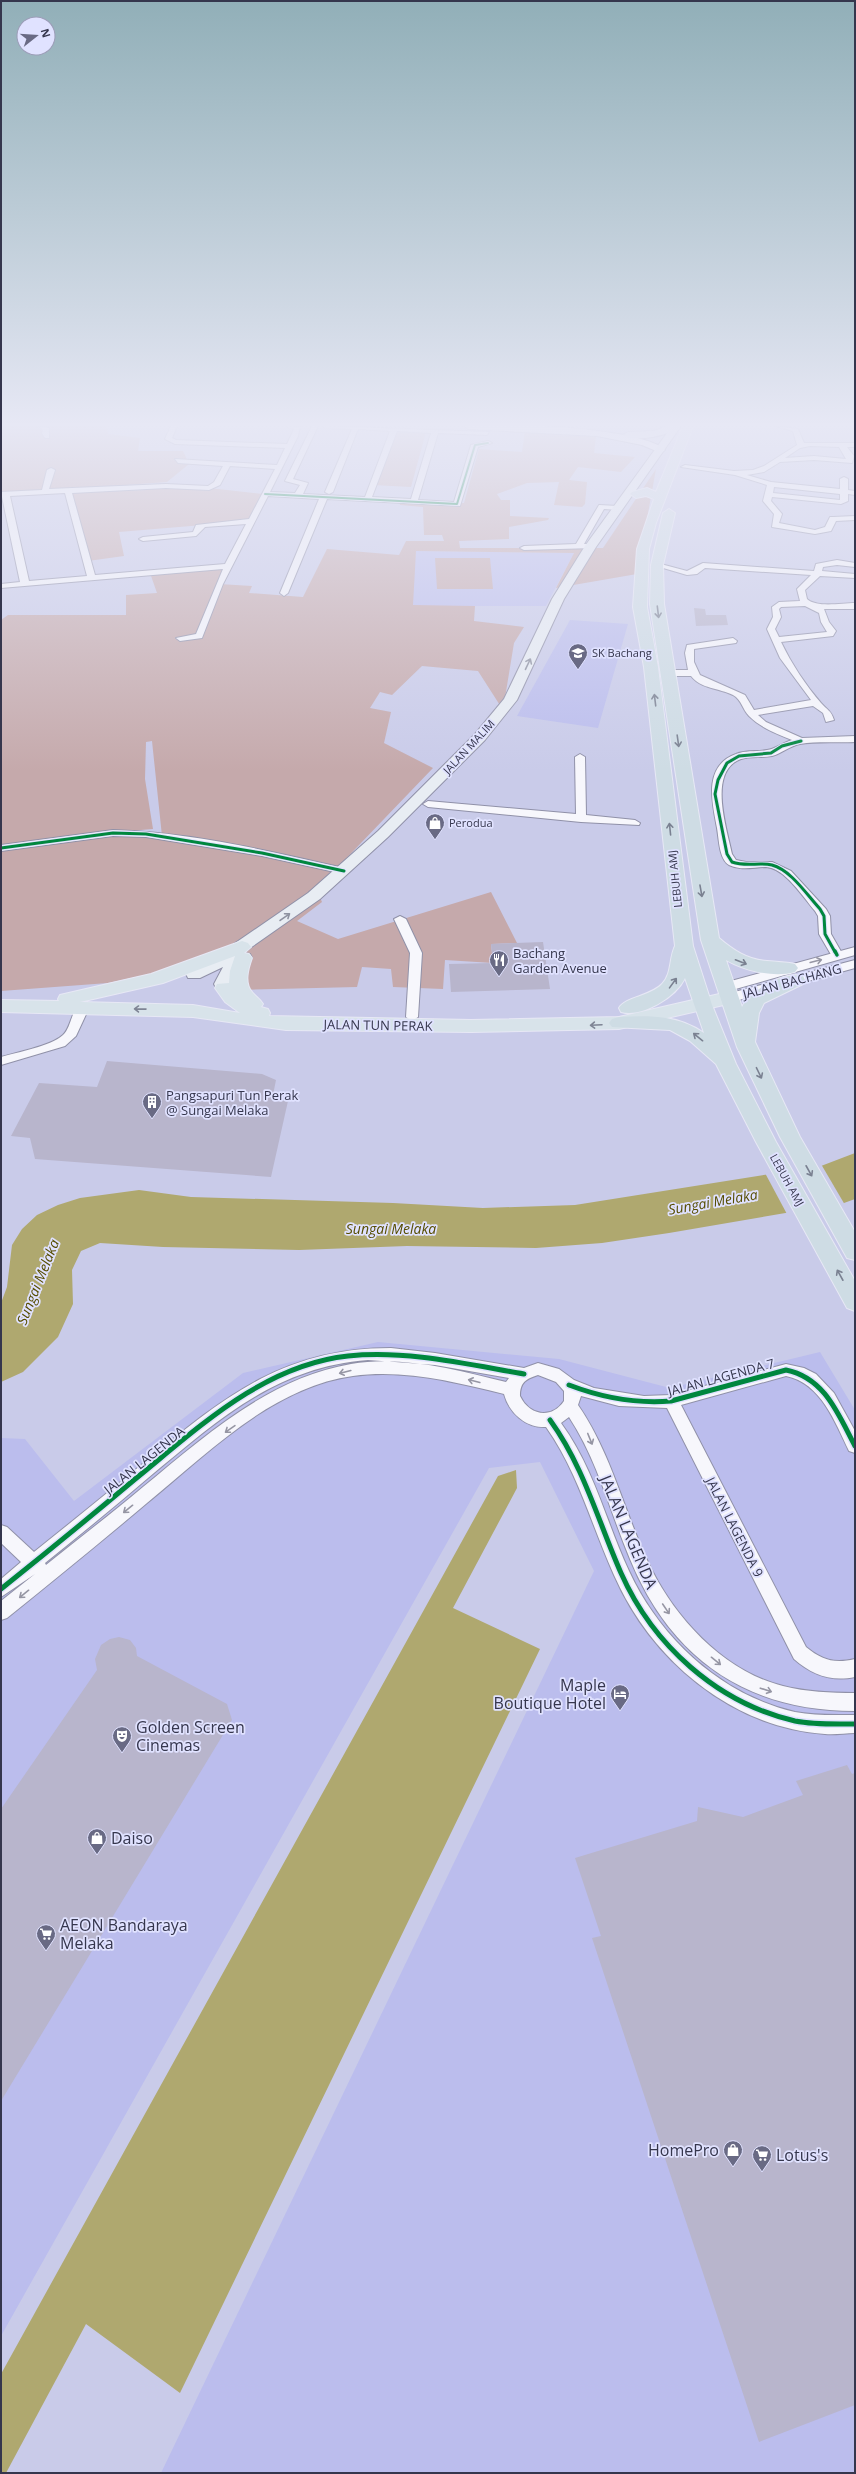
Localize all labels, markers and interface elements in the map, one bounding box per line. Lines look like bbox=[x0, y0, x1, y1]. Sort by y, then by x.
north arrow bbox=[16, 16, 56, 56]
text: N bbox=[38, 26, 55, 39]
one-way arrow bbox=[654, 605, 662, 618]
school or university icon: SK Bachang bbox=[567, 642, 589, 670]
place label: SK Bachang bbox=[592, 645, 652, 660]
one-way arrow bbox=[525, 658, 532, 670]
one-way arrow bbox=[651, 694, 659, 707]
street label: JALAN MALIM bbox=[439, 716, 498, 778]
one-way arrow bbox=[674, 734, 682, 747]
shop icon: Perodua bbox=[424, 812, 446, 840]
place label: Perodua bbox=[449, 815, 493, 830]
one-way arrow bbox=[666, 823, 674, 836]
street label: LEBUH AMJ bbox=[664, 850, 685, 909]
one-way arrow bbox=[698, 884, 706, 897]
one-way arrow bbox=[279, 913, 290, 921]
place label: Bachang Garden Avenue bbox=[513, 944, 607, 977]
restaurant icon: Bachang Garden Avenue bbox=[488, 949, 510, 977]
one-way arrow bbox=[809, 956, 822, 964]
one-way arrow bbox=[735, 959, 748, 966]
street label: JALAN BACHANG bbox=[739, 959, 843, 1003]
one-way arrow bbox=[669, 978, 677, 989]
one-way arrow bbox=[134, 1005, 147, 1013]
street label: JALAN TUN PERAK bbox=[321, 1015, 433, 1035]
one-way arrow bbox=[590, 1021, 603, 1028]
one-way arrow bbox=[692, 1033, 703, 1042]
one-way arrow bbox=[756, 1066, 763, 1078]
place label: Pangsapuri Tun Perak @ Sungai Melaka bbox=[166, 1086, 299, 1119]
building icon: Pangsapuri Tun Perak @ Sungai Melaka bbox=[141, 1091, 163, 1119]
street label: LEBUH AMJ bbox=[767, 1151, 808, 1209]
one-way arrow bbox=[806, 1165, 813, 1177]
water label: Sungai Melaka bbox=[667, 1184, 759, 1219]
water label: Sungai Melaka bbox=[346, 1219, 436, 1238]
water label: Sungai Melaka bbox=[12, 1236, 63, 1327]
one-way arrow bbox=[835, 1269, 843, 1281]
street label: JALAN LAGENDA 7 bbox=[664, 1354, 776, 1400]
one-way arrow bbox=[339, 1368, 352, 1376]
one-way arrow bbox=[468, 1377, 481, 1384]
street label: JALAN LAGENDA bbox=[98, 1421, 189, 1499]
one-way arrow bbox=[224, 1425, 235, 1433]
one-way arrow bbox=[587, 1433, 595, 1445]
street label: JALAN LAGENDA bbox=[594, 1470, 663, 1593]
street label: JALAN LAGENDA 9 bbox=[701, 1472, 768, 1580]
one-way arrow bbox=[122, 1505, 133, 1513]
one-way arrow bbox=[18, 1589, 29, 1598]
one-way arrow bbox=[662, 1603, 670, 1614]
one-way arrow bbox=[710, 1656, 721, 1665]
place label: Maple Boutique Hotel bbox=[494, 1674, 606, 1714]
hotel icon: Maple Boutique Hotel bbox=[609, 1683, 631, 1711]
one-way arrow bbox=[759, 1687, 772, 1694]
place label: Golden Screen Cinemas bbox=[136, 1716, 245, 1756]
theatre icon: Golden Screen Cinemas bbox=[111, 1725, 133, 1753]
shop icon: Daiso bbox=[86, 1827, 108, 1855]
place label: Daiso bbox=[111, 1827, 153, 1849]
place label: AEON Bandaraya Melaka bbox=[60, 1914, 188, 1954]
supermarket icon: AEON Bandaraya Melaka bbox=[35, 1923, 57, 1951]
place label: HomePro bbox=[648, 2139, 719, 2161]
shop icon: HomePro bbox=[722, 2139, 744, 2167]
supermarket icon: Lotus's bbox=[751, 2144, 773, 2172]
place label: Lotus's bbox=[776, 2144, 828, 2166]

